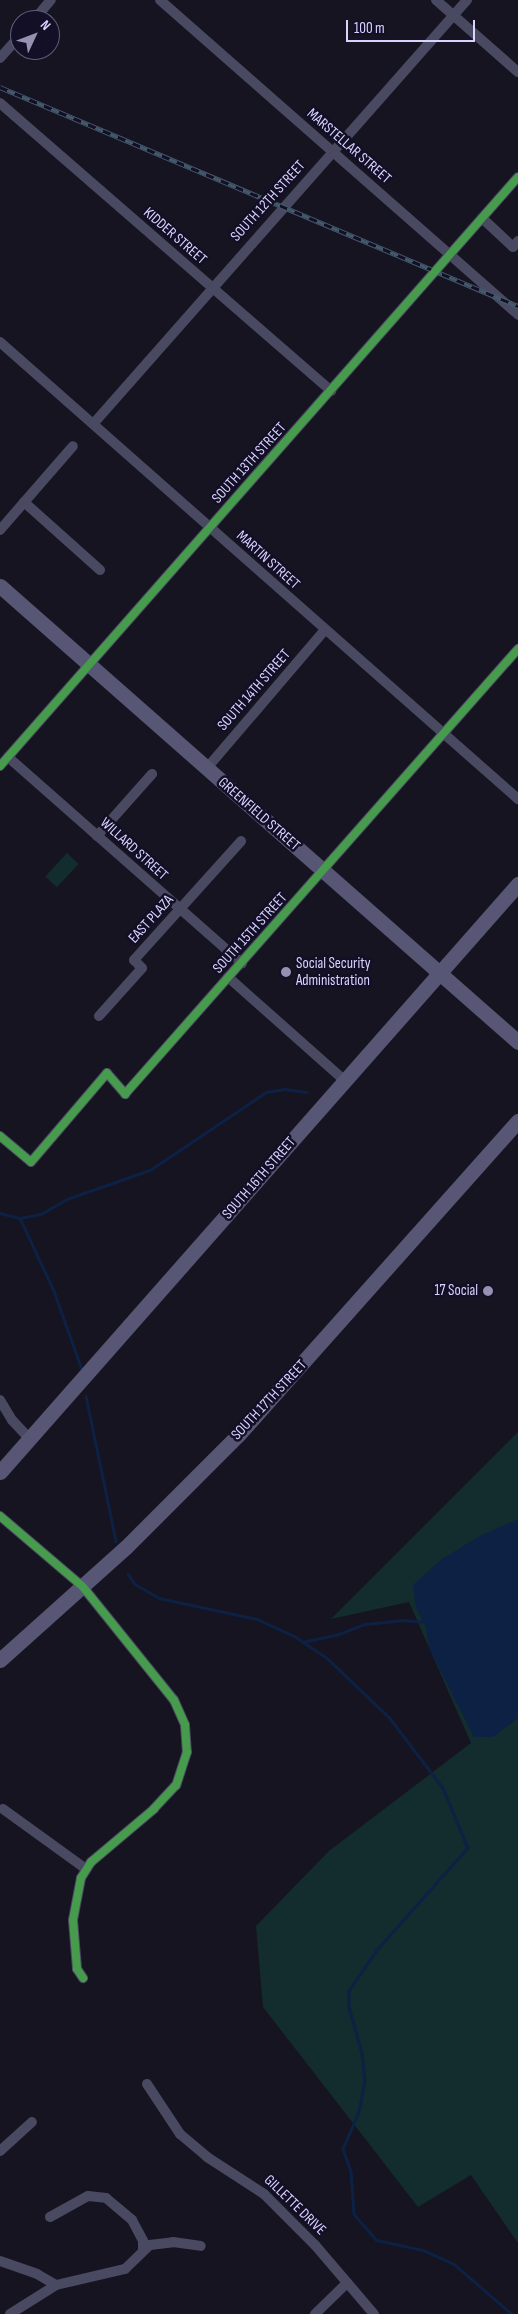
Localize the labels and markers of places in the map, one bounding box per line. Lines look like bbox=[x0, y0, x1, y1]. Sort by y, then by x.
place label: Social Security Administration bbox=[296, 954, 371, 989]
marker: Social Security Administration bbox=[280, 966, 292, 978]
place label: 17 Social bbox=[434, 1282, 478, 1300]
marker: 17 Social bbox=[482, 1285, 494, 1297]

